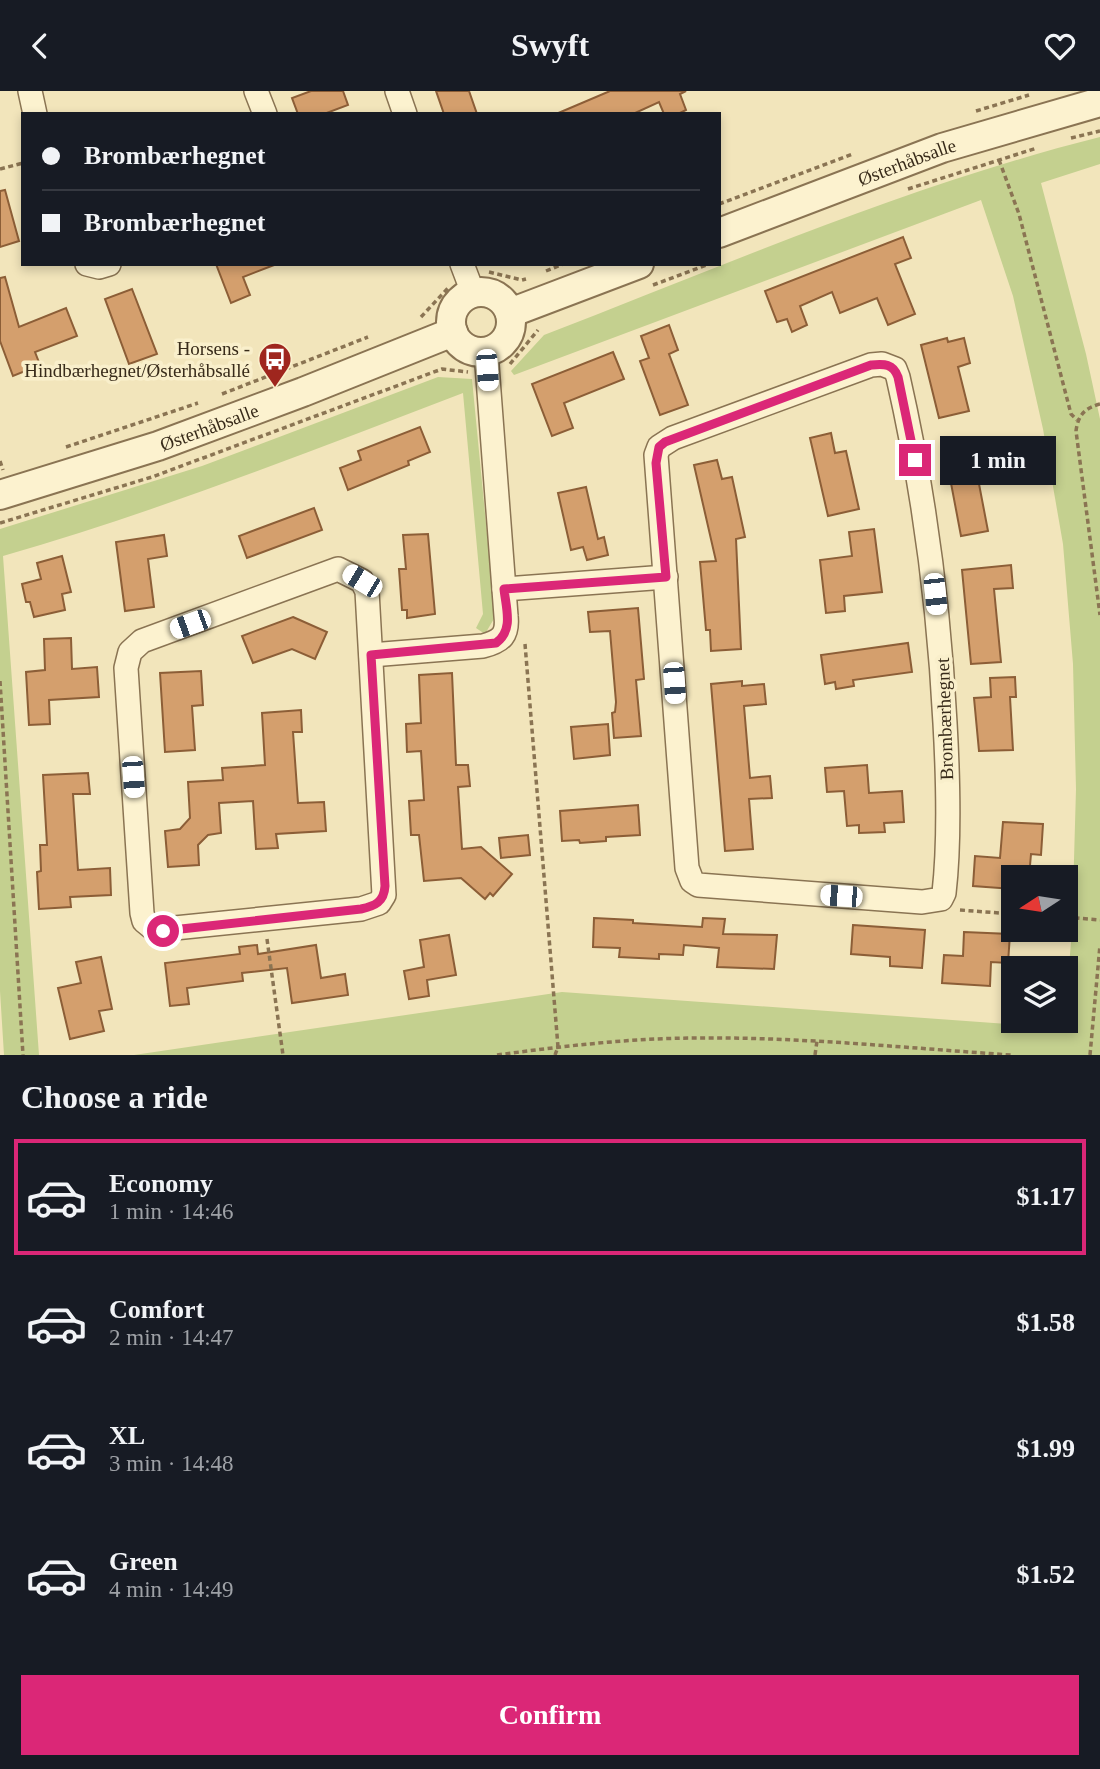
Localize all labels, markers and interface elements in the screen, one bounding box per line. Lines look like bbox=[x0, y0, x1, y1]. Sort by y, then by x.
icon: back bbox=[21, 27, 59, 65]
text: Swyft bbox=[511, 27, 589, 63]
icon: heart bbox=[1041, 27, 1079, 65]
street label: Østerhåbsalle bbox=[855, 134, 959, 190]
text: Brombærhegnet bbox=[84, 141, 266, 170]
text: Brombærhegnet bbox=[84, 208, 266, 237]
place label: Horsens - Hindbærhegnet/Østerhåbsallé bbox=[24, 338, 250, 381]
bus stop icon: Horsens - Hindbærhegnet/Østerhåbsallé bbox=[256, 340, 294, 389]
car bbox=[476, 348, 499, 392]
street label: Østerhåbsalle bbox=[157, 400, 261, 455]
callout: 1 min bbox=[940, 435, 1055, 485]
route end bbox=[899, 444, 931, 476]
text: 1 min bbox=[970, 448, 1026, 473]
car bbox=[339, 561, 386, 601]
car bbox=[923, 572, 948, 616]
car bbox=[167, 607, 214, 641]
street label: Brombærhegnet bbox=[932, 657, 957, 781]
car bbox=[663, 661, 686, 705]
car bbox=[122, 755, 145, 799]
north arrow bbox=[1001, 865, 1078, 941]
map controls bbox=[1001, 865, 1078, 1033]
car bbox=[820, 884, 863, 908]
route start bbox=[147, 915, 179, 947]
button: layers bbox=[1001, 956, 1078, 1033]
text: Choose a ride bbox=[21, 1079, 208, 1115]
icon: car bbox=[25, 1166, 88, 1229]
text: Economy bbox=[109, 1169, 213, 1198]
text: $1.17 bbox=[1017, 1182, 1075, 1211]
text: 1 min · 14:46 bbox=[109, 1199, 234, 1224]
icon: car bbox=[25, 1292, 88, 1355]
text: Comfort bbox=[109, 1295, 204, 1324]
text: $1.58 bbox=[1017, 1308, 1075, 1337]
text: 2 min · 14:47 bbox=[109, 1325, 234, 1350]
icon: car bbox=[25, 1418, 88, 1481]
text: XL bbox=[109, 1421, 145, 1450]
text: $1.99 bbox=[1017, 1434, 1075, 1463]
text: 3 min · 14:48 bbox=[109, 1451, 234, 1476]
icon: car bbox=[25, 1544, 88, 1607]
text: Green bbox=[109, 1547, 178, 1576]
text: $1.52 bbox=[1017, 1560, 1075, 1589]
text: 4 min · 14:49 bbox=[109, 1577, 234, 1602]
button: Confirm bbox=[21, 1675, 1079, 1755]

